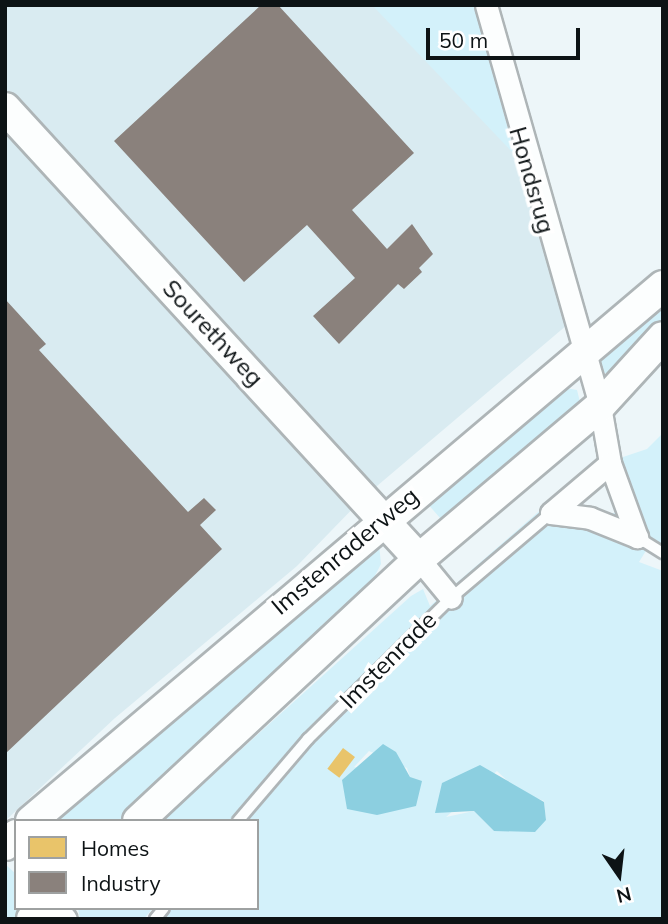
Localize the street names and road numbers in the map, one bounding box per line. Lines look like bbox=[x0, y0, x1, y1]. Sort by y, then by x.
street label: Hondsrug bbox=[503, 123, 561, 237]
street label: Sourethweg bbox=[157, 274, 269, 392]
street label: Imstenraderweg bbox=[266, 481, 424, 621]
street label: Imstenrade bbox=[334, 606, 442, 714]

